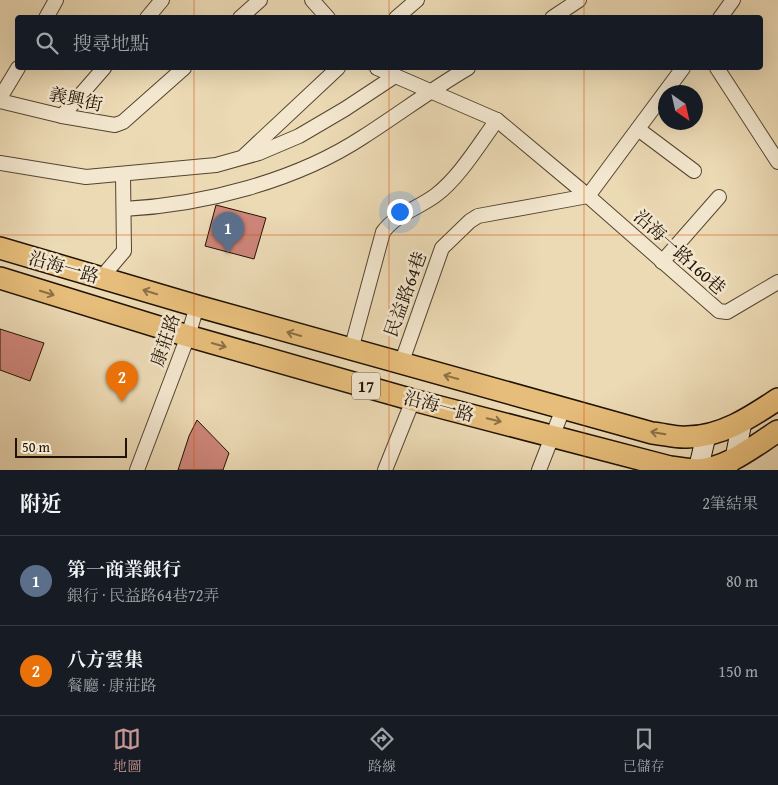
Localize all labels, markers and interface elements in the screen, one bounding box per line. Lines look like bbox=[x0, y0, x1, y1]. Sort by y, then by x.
search box bbox=[15, 15, 763, 70]
icon: search bbox=[33, 29, 61, 57]
text: 搜尋地點 bbox=[73, 29, 149, 57]
street label: 義興街 bbox=[47, 80, 105, 118]
north arrow bbox=[658, 85, 703, 130]
your location bbox=[387, 199, 413, 225]
street label: 沿海一路160巷 bbox=[628, 203, 732, 301]
pin: 1 bbox=[212, 212, 244, 253]
street label: 沿海一路 bbox=[26, 244, 102, 290]
street label: 民益路64巷 bbox=[377, 247, 433, 341]
one-way arrow bbox=[142, 287, 158, 297]
one-way arrow bbox=[38, 288, 54, 298]
street label: 康莊路 bbox=[143, 310, 187, 370]
one-way arrow bbox=[287, 328, 303, 338]
one-way arrow bbox=[210, 341, 226, 350]
pin: 2 bbox=[106, 361, 138, 402]
road number: 17 bbox=[352, 372, 380, 400]
one-way arrow bbox=[443, 372, 459, 382]
street label: 沿海一路 bbox=[401, 384, 477, 428]
one-way arrow bbox=[485, 416, 501, 425]
one-way arrow bbox=[651, 428, 667, 438]
scale bar bbox=[15, 435, 128, 458]
text: 50 m bbox=[22, 437, 50, 457]
text: 附近 bbox=[20, 488, 62, 519]
text: 2筆結果 bbox=[702, 491, 758, 515]
text: 第一商業銀行 bbox=[67, 555, 181, 583]
text: 1 bbox=[32, 569, 40, 593]
text: 80 m bbox=[726, 569, 758, 593]
text: 銀行 · 民益路64巷72弄 bbox=[67, 583, 220, 607]
text: 八方雲集 bbox=[67, 645, 143, 673]
text: 2 bbox=[32, 659, 40, 683]
text: 150 m bbox=[718, 659, 758, 683]
text: 餐廳 · 康莊路 bbox=[67, 673, 157, 697]
tab: 地圖 bbox=[113, 725, 141, 776]
tab: 路線 bbox=[368, 725, 396, 776]
tab: 已儲存 bbox=[623, 725, 665, 776]

